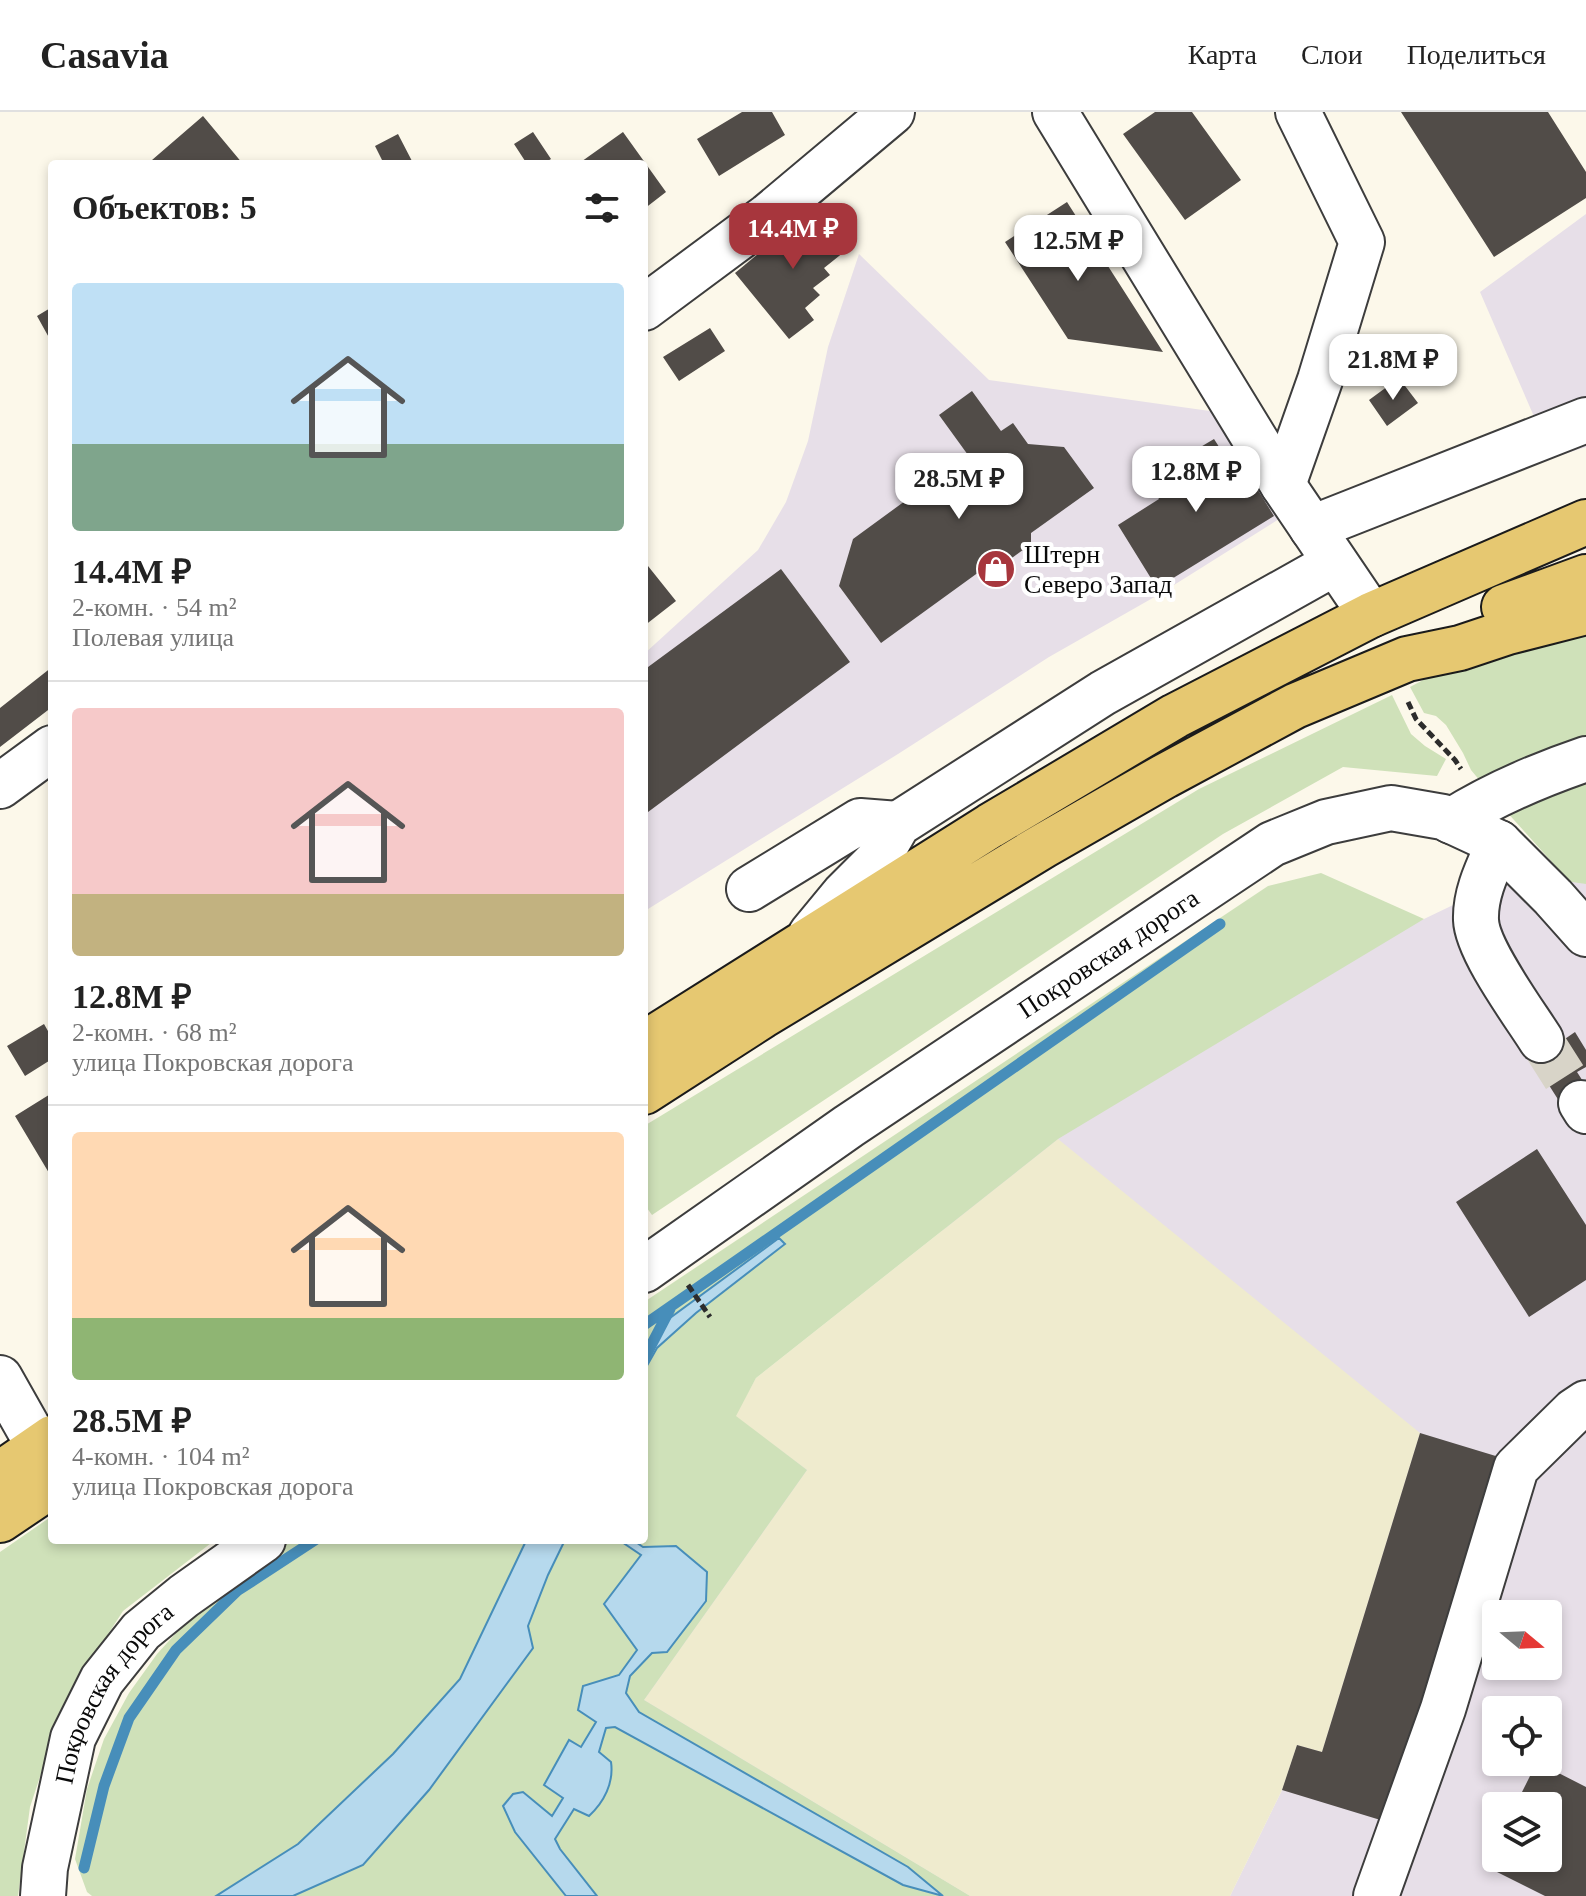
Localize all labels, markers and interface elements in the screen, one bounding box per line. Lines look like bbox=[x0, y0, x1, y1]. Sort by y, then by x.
text: Casavia bbox=[40, 34, 169, 76]
text: Карта bbox=[1188, 39, 1257, 70]
text: Слои bbox=[1301, 39, 1363, 70]
text: Поделиться bbox=[1407, 39, 1546, 70]
icon: filters bbox=[580, 186, 624, 230]
text: Объектов: 5 bbox=[72, 189, 257, 226]
pin: 14.4M ₽ bbox=[719, 203, 867, 271]
text: 14.4M ₽ bbox=[747, 214, 839, 243]
pin: 12.5M ₽ bbox=[1004, 215, 1152, 283]
text: 12.5M ₽ bbox=[1032, 226, 1124, 255]
pin: 21.8M ₽ bbox=[1319, 334, 1467, 402]
icon: home bbox=[276, 335, 420, 479]
text: 21.8M ₽ bbox=[1347, 345, 1439, 374]
pin: 12.8M ₽ bbox=[1122, 446, 1270, 514]
pin: 28.5M ₽ bbox=[885, 453, 1033, 521]
text: 12.8M ₽ bbox=[1150, 457, 1242, 486]
text: 28.5M ₽ bbox=[913, 464, 1005, 493]
place label: Штерн Северо Запад bbox=[1024, 540, 1172, 599]
shop icon: Штерн Северо Запад bbox=[975, 548, 1017, 590]
text: 14.4M ₽ bbox=[72, 553, 192, 590]
text: 2-комн. · 54 m² bbox=[72, 593, 237, 622]
text: Полевая улица bbox=[72, 623, 234, 652]
icon: home bbox=[276, 760, 420, 904]
street label: Покровская дорога bbox=[1013, 883, 1205, 1024]
text: 12.8M ₽ bbox=[72, 978, 192, 1015]
text: 2-комн. · 68 m² bbox=[72, 1018, 237, 1047]
text: улица Покровская дорога bbox=[72, 1048, 353, 1077]
icon: home bbox=[276, 1184, 420, 1328]
text: 28.5M ₽ bbox=[72, 1402, 192, 1439]
text: 4-комн. · 104 m² bbox=[72, 1442, 250, 1471]
text: улица Покровская дорога bbox=[72, 1472, 353, 1501]
street label: Покровская дорога bbox=[50, 1597, 179, 1787]
north arrow bbox=[1482, 1600, 1562, 1680]
map controls bbox=[1482, 1600, 1562, 1872]
button: locate bbox=[1482, 1696, 1562, 1776]
button: layers bbox=[1482, 1792, 1562, 1872]

